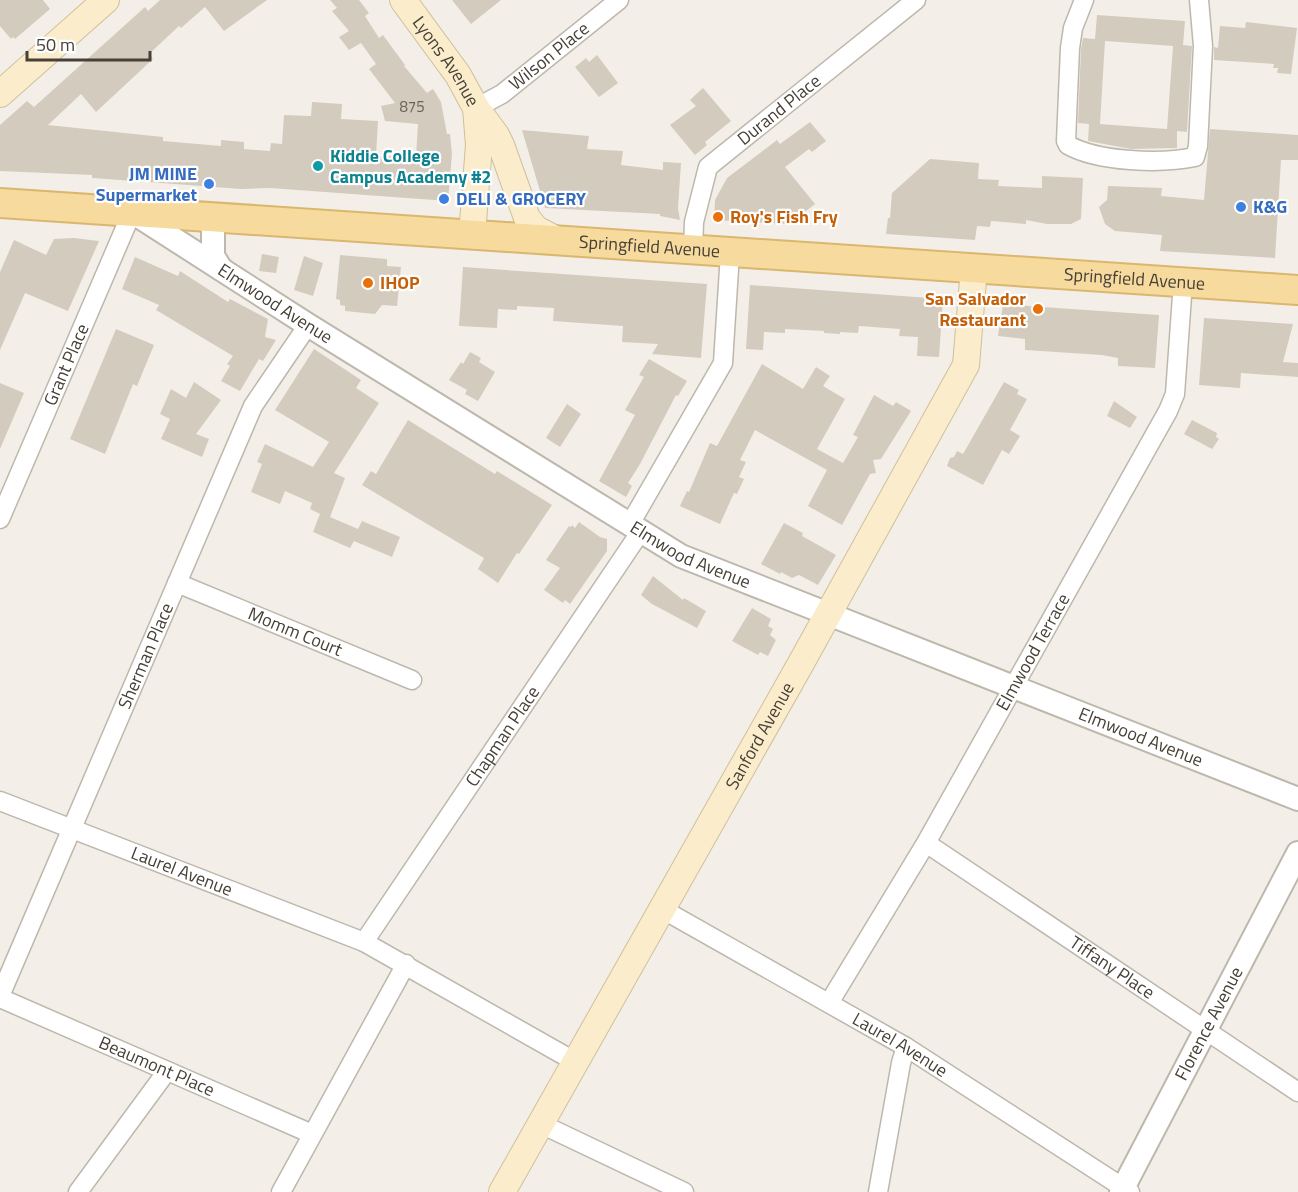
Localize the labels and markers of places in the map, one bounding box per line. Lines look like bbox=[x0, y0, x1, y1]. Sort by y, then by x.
place label: Kiddie College Campus Academy #2 bbox=[330, 142, 491, 190]
marker: Kiddie College Campus Academy #2 bbox=[311, 159, 325, 173]
place label: JM MINE Supermarket bbox=[96, 160, 197, 208]
marker: JM MINE Supermarket bbox=[202, 177, 216, 191]
place label: DELI & GROCERY bbox=[456, 185, 587, 212]
marker: DELI & GROCERY bbox=[437, 192, 451, 206]
place label: K&G bbox=[1253, 193, 1287, 220]
marker: K&G bbox=[1234, 200, 1248, 214]
place label: Roy's Fish Fry bbox=[730, 203, 838, 230]
marker: Roy's Fish Fry bbox=[711, 210, 725, 224]
place label: IHOP bbox=[380, 269, 420, 296]
marker: IHOP bbox=[361, 276, 375, 290]
place label: San Salvador Restaurant bbox=[925, 285, 1026, 333]
marker: San Salvador Restaurant bbox=[1031, 302, 1045, 316]

